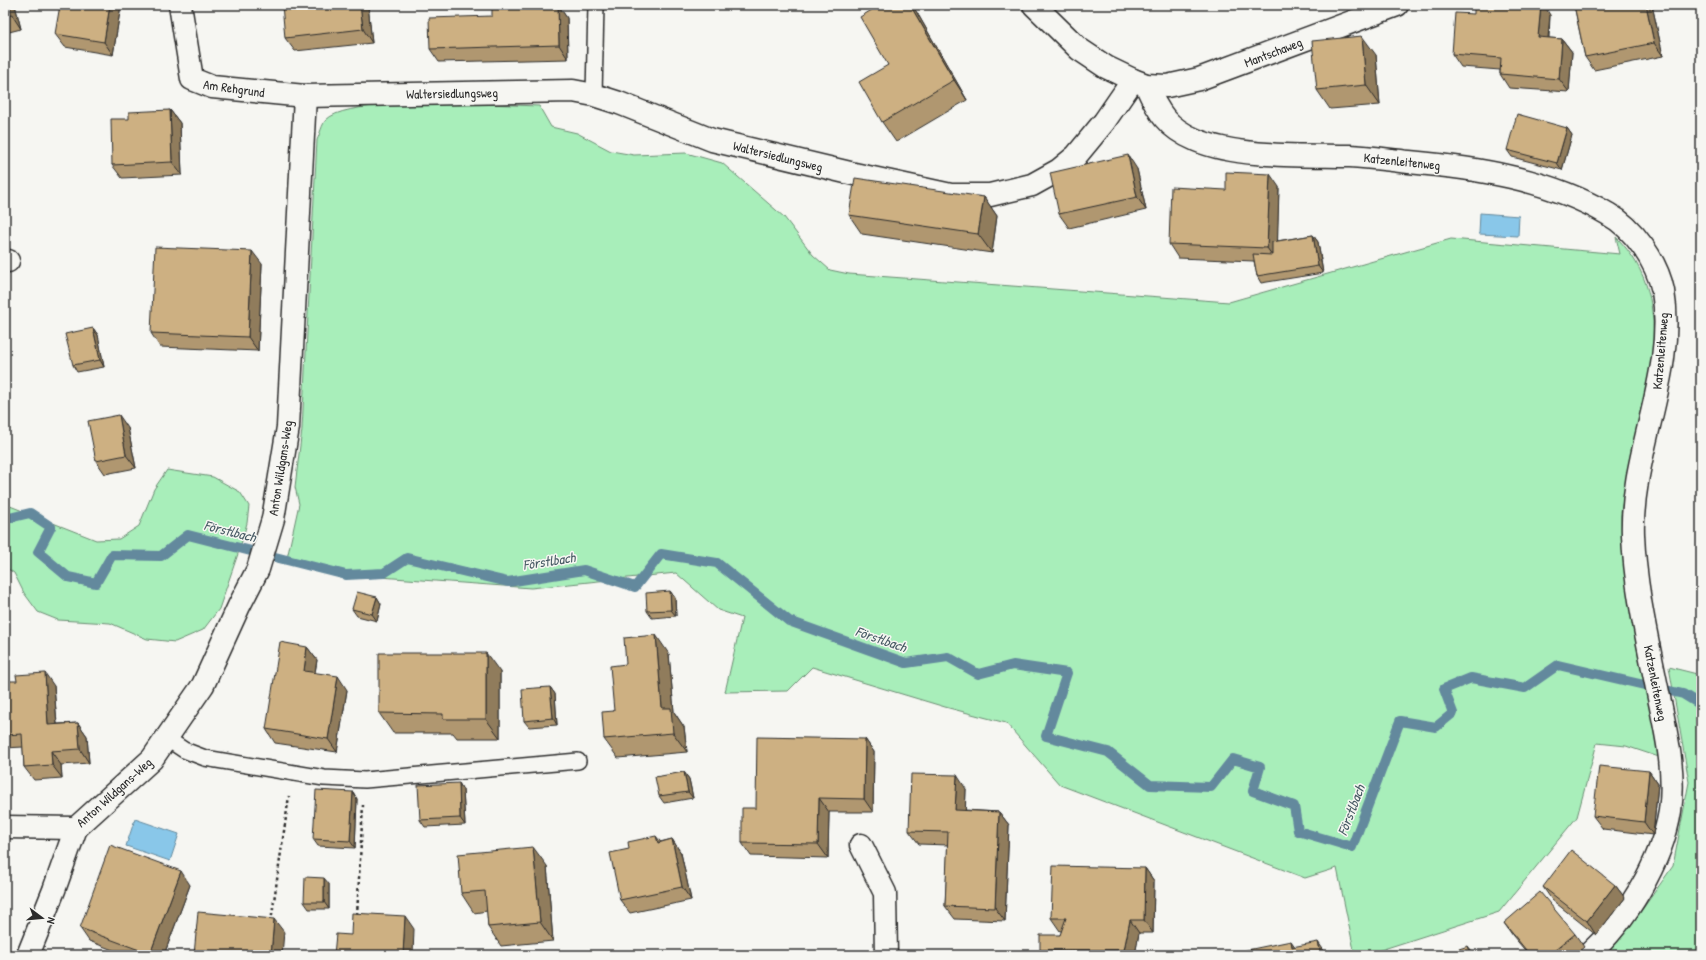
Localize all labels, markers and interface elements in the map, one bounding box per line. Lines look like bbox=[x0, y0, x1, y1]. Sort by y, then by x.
street label: Mantschaweg bbox=[1241, 33, 1305, 71]
street label: Am Rehgrund bbox=[202, 75, 266, 101]
street label: Waltersiedlungsweg bbox=[406, 83, 498, 103]
street label: Waltersiedlungsweg bbox=[731, 136, 825, 176]
street label: Katzenleitenweg bbox=[1363, 148, 1441, 174]
street label: Katzenleitenweg bbox=[1648, 312, 1672, 390]
street label: Anton Wildgans-Weg bbox=[264, 419, 296, 517]
water label: Förstlbach bbox=[202, 515, 259, 546]
water label: Förstlbach bbox=[521, 547, 578, 574]
water label: Förstlbach bbox=[853, 621, 910, 656]
street label: Katzenleitenweg bbox=[1640, 643, 1672, 723]
street label: Anton Wildgans-Weg bbox=[72, 753, 156, 831]
water label: Förstlbach bbox=[1332, 781, 1369, 838]
north arrow bbox=[22, 898, 62, 938]
text: N bbox=[44, 916, 59, 926]

